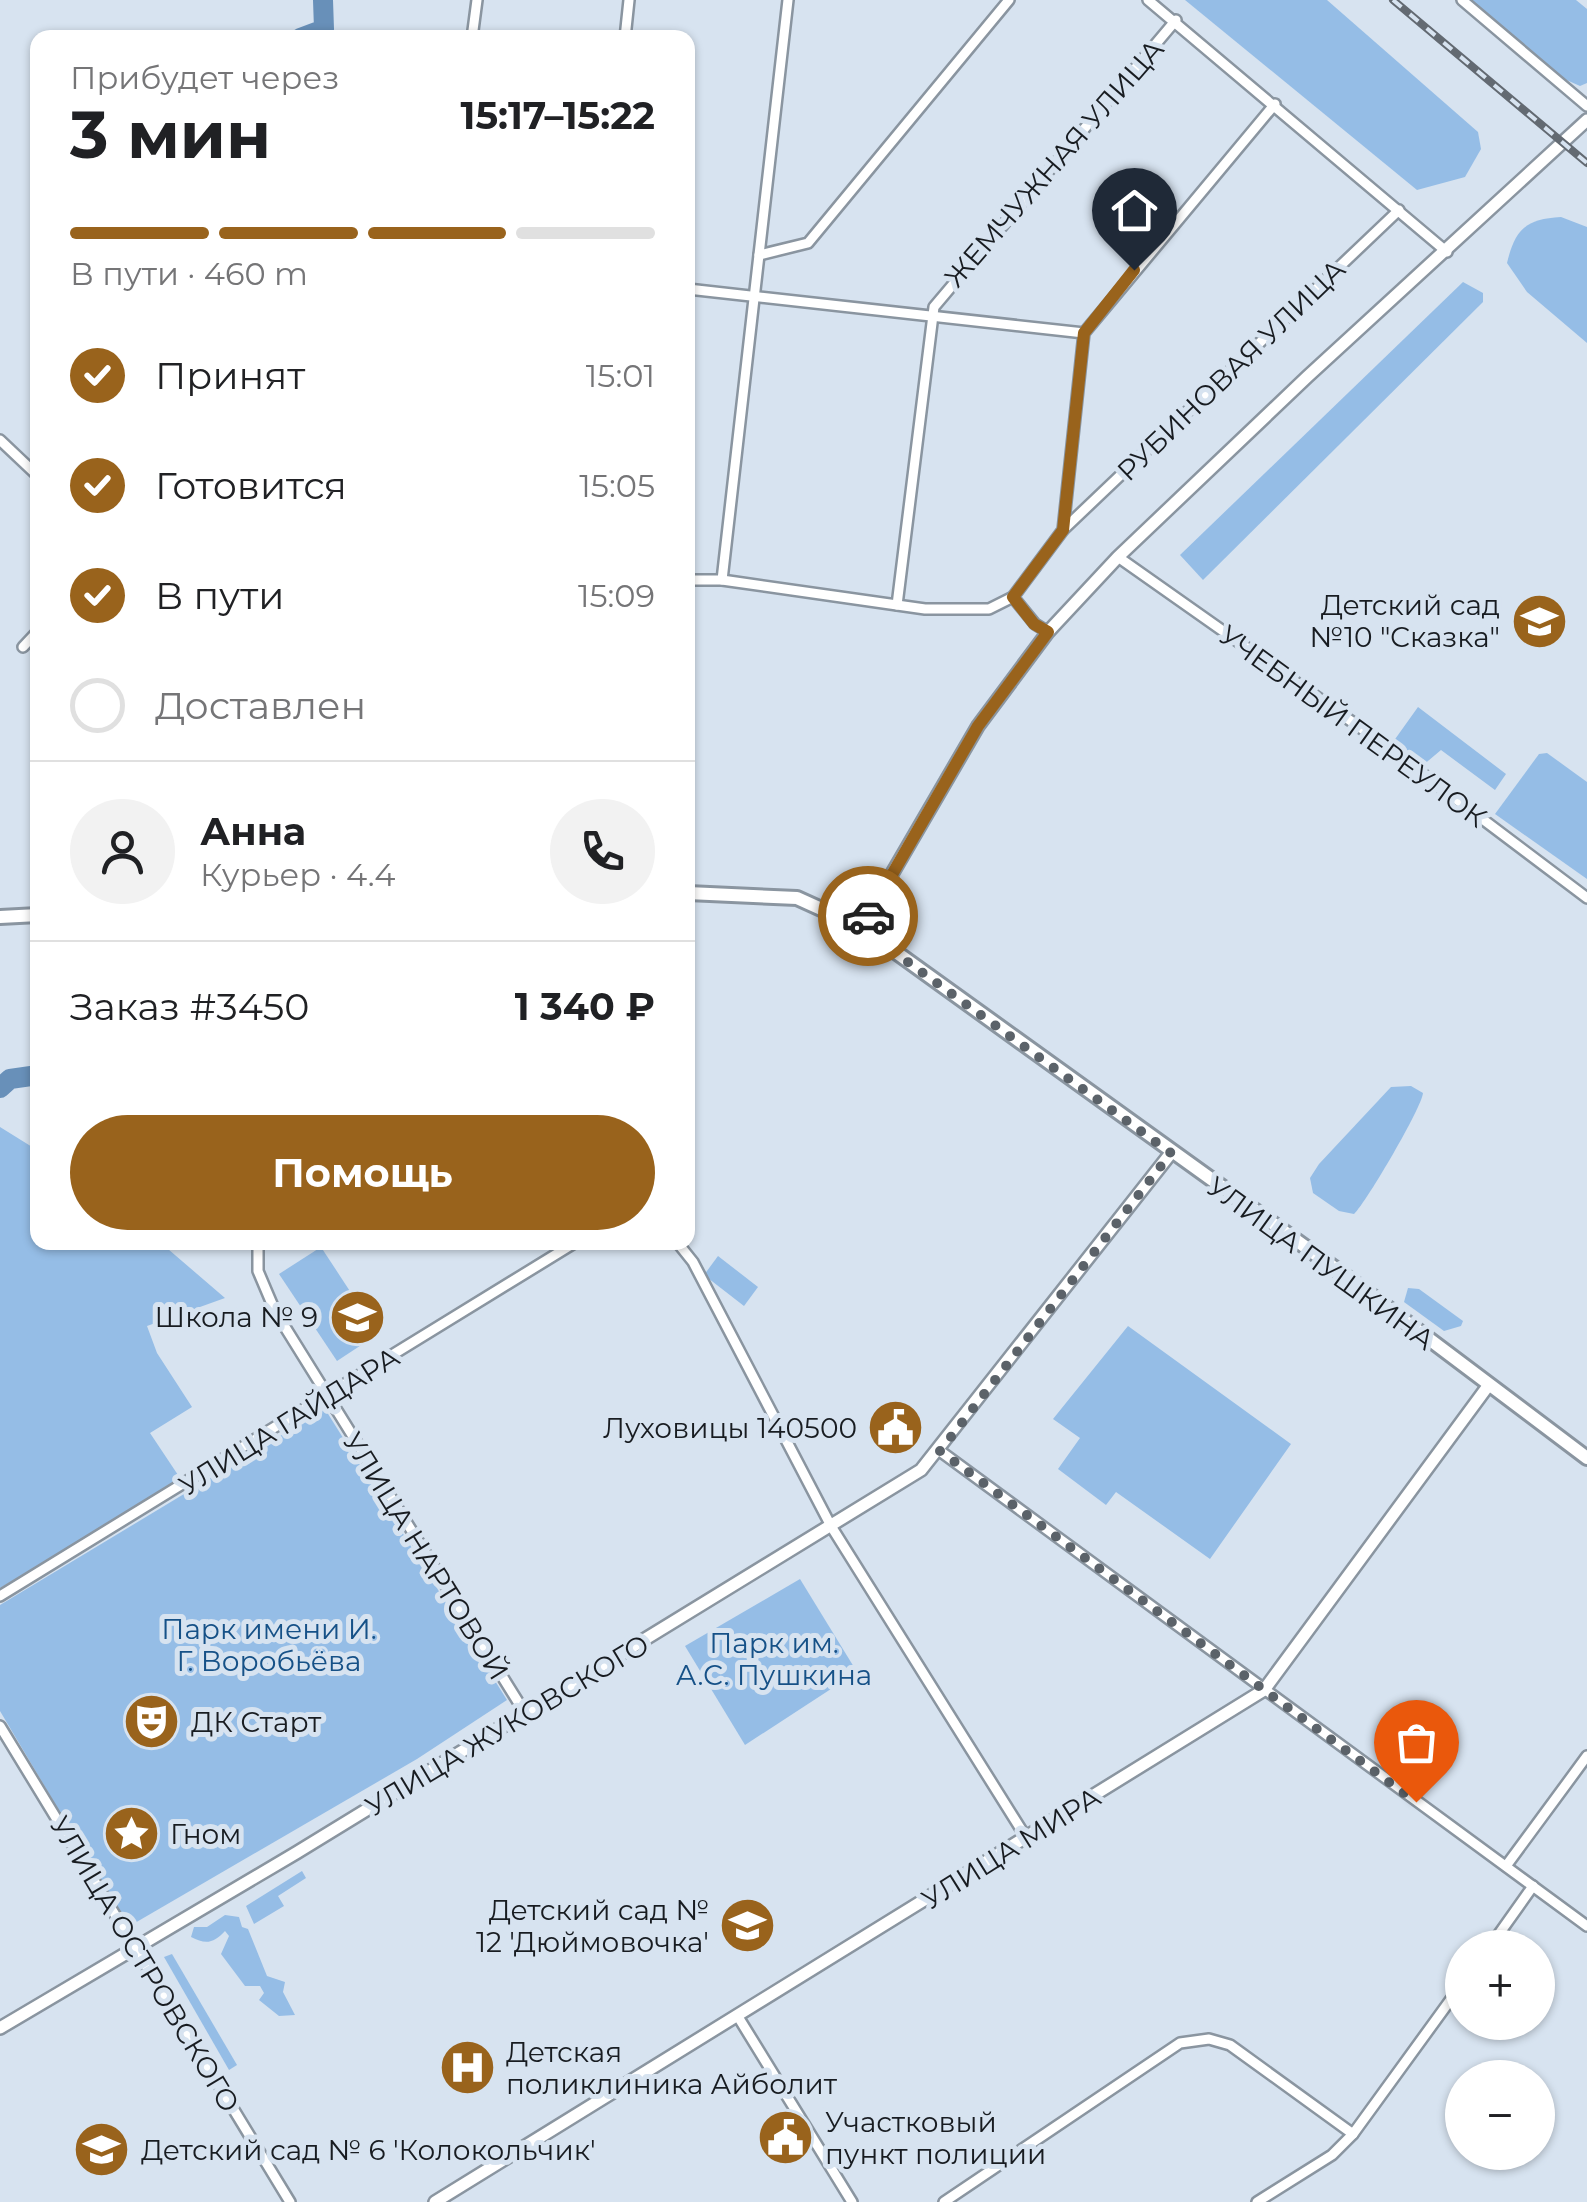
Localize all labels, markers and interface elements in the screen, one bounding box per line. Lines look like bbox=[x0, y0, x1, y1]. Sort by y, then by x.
street label: ЖЕМЧУЖНАЯ УЛИЦА bbox=[937, 32, 1171, 294]
text: Прибудет через bbox=[70, 58, 339, 97]
text: 15:17–15:22 bbox=[460, 92, 655, 139]
text: 3 мин bbox=[70, 95, 271, 174]
pin bbox=[1092, 168, 1177, 271]
icon: home bbox=[1107, 183, 1162, 238]
street label: РУБИНОВАЯ УЛИЦА bbox=[1110, 252, 1352, 488]
text: В пути · 460 m bbox=[70, 254, 308, 293]
icon: check bbox=[70, 348, 125, 403]
text: Принят bbox=[155, 352, 305, 399]
text: 15:01 bbox=[586, 356, 655, 395]
icon: check bbox=[70, 458, 125, 513]
text: Готовится bbox=[155, 462, 347, 509]
text: 15:05 bbox=[579, 466, 655, 505]
icon: check bbox=[70, 568, 125, 623]
text: В пути bbox=[155, 572, 284, 619]
text: 15:09 bbox=[578, 576, 655, 615]
place label: Детский сад №10 "Сказка" bbox=[1310, 588, 1500, 654]
school or university icon: Детский сад №10 "Сказка" bbox=[1509, 591, 1569, 651]
street label: УЧЕБНЫЙ ПЕРЕУЛОК bbox=[1213, 618, 1493, 835]
text: Доставлен bbox=[155, 682, 366, 729]
button: person bbox=[70, 799, 175, 904]
button: phone bbox=[550, 799, 655, 904]
text: Анна bbox=[200, 808, 306, 855]
text: Курьер · 4.4 bbox=[200, 855, 395, 894]
courier bbox=[818, 866, 918, 966]
icon: car bbox=[841, 889, 896, 944]
text: Заказ #3450 bbox=[70, 983, 309, 1030]
text: 1 340 ₽ bbox=[515, 983, 655, 1030]
button: Помощь bbox=[70, 1115, 655, 1230]
street label: УЛИЦА ПУШКИНА bbox=[1201, 1169, 1441, 1357]
school or university icon: Школа № 9 bbox=[327, 1287, 387, 1347]
place label: Школа № 9 bbox=[155, 1300, 318, 1334]
street label: УЛИЦА ГАЙДАРА bbox=[173, 1339, 406, 1503]
public building icon: Луховицы 140500 bbox=[866, 1398, 926, 1458]
place label: Луховицы 140500 bbox=[603, 1411, 857, 1445]
street label: УЛИЦА НАРТОВОЙ bbox=[336, 1426, 516, 1686]
park label: Парк имени И. Г. Воробьёва bbox=[161, 1612, 377, 1678]
park label: Парк им. А.С. Пушкина bbox=[676, 1626, 872, 1692]
street label: УЛИЦА ЖУКОВСКОГО bbox=[359, 1627, 655, 1823]
theatre icon: ДК Старт bbox=[122, 1692, 182, 1752]
pin bbox=[1374, 1700, 1459, 1803]
place label: ДК Старт bbox=[191, 1705, 322, 1739]
icon: bag bbox=[1389, 1715, 1444, 1770]
street label: УЛИЦА МИРА bbox=[915, 1779, 1107, 1917]
place icon: Гном bbox=[101, 1804, 161, 1864]
street label: УЛИЦА ОСТРОВСКОГО bbox=[43, 1810, 247, 2118]
place label: Гном bbox=[170, 1817, 241, 1851]
place label: Детский сад № 12 'Дюймовочка' bbox=[476, 1893, 709, 1959]
school or university icon: Детский сад № 12 'Дюймовочка' bbox=[718, 1896, 778, 1956]
map controls bbox=[1445, 1930, 1555, 2170]
button: + bbox=[1445, 1930, 1555, 2040]
place label: Детская поликлиника Айболит bbox=[506, 2035, 838, 2101]
hospital icon: Детская поликлиника Айболит bbox=[437, 2038, 497, 2098]
button: − bbox=[1445, 2060, 1555, 2170]
place label: Участковый пункт полиции bbox=[825, 2105, 1046, 2171]
public building icon: Участковый пункт полиции bbox=[756, 2108, 816, 2168]
school or university icon: Детский сад № 6 'Колокольчик' bbox=[72, 2120, 132, 2180]
place label: Детский сад № 6 'Колокольчик' bbox=[141, 2133, 596, 2167]

